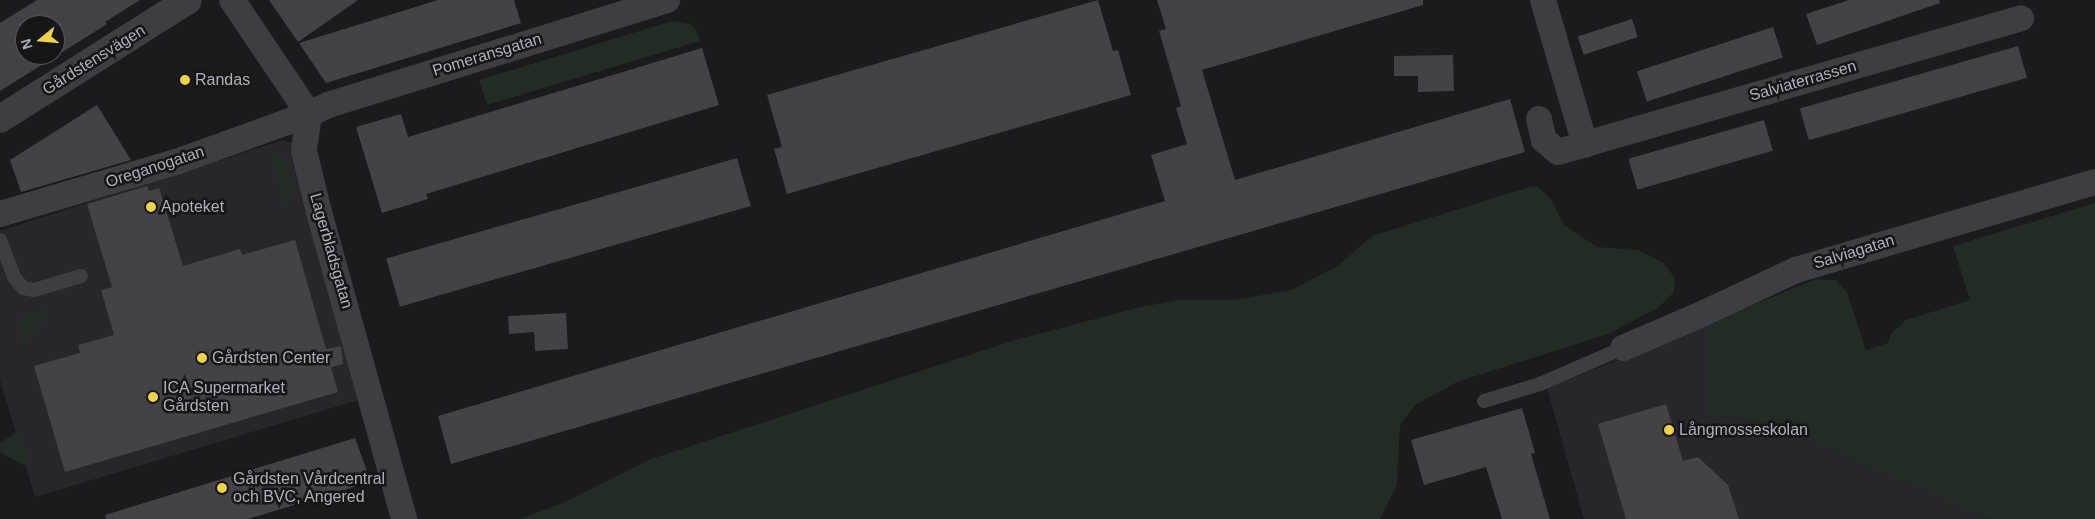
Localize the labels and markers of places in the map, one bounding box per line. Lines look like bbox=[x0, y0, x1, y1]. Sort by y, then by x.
place label: Randas bbox=[195, 70, 250, 90]
marker: Randas bbox=[179, 74, 191, 86]
place label: Apoteket bbox=[161, 197, 224, 217]
marker: Apoteket bbox=[145, 201, 157, 213]
place label: Gårdsten Center bbox=[212, 348, 330, 368]
marker: Gårdsten Center bbox=[196, 352, 208, 364]
place label: ICA Supermarket Gårdsten bbox=[163, 378, 286, 416]
marker: ICA Supermarket Gårdsten bbox=[147, 391, 159, 403]
place label: Långmosseskolan bbox=[1679, 420, 1808, 440]
marker: Långmosseskolan bbox=[1663, 424, 1675, 436]
place label: Gårdsten Vårdcentral och BVC, Angered bbox=[233, 469, 385, 507]
marker: Gårdsten Vårdcentral och BVC, Angered bbox=[215, 481, 229, 495]

